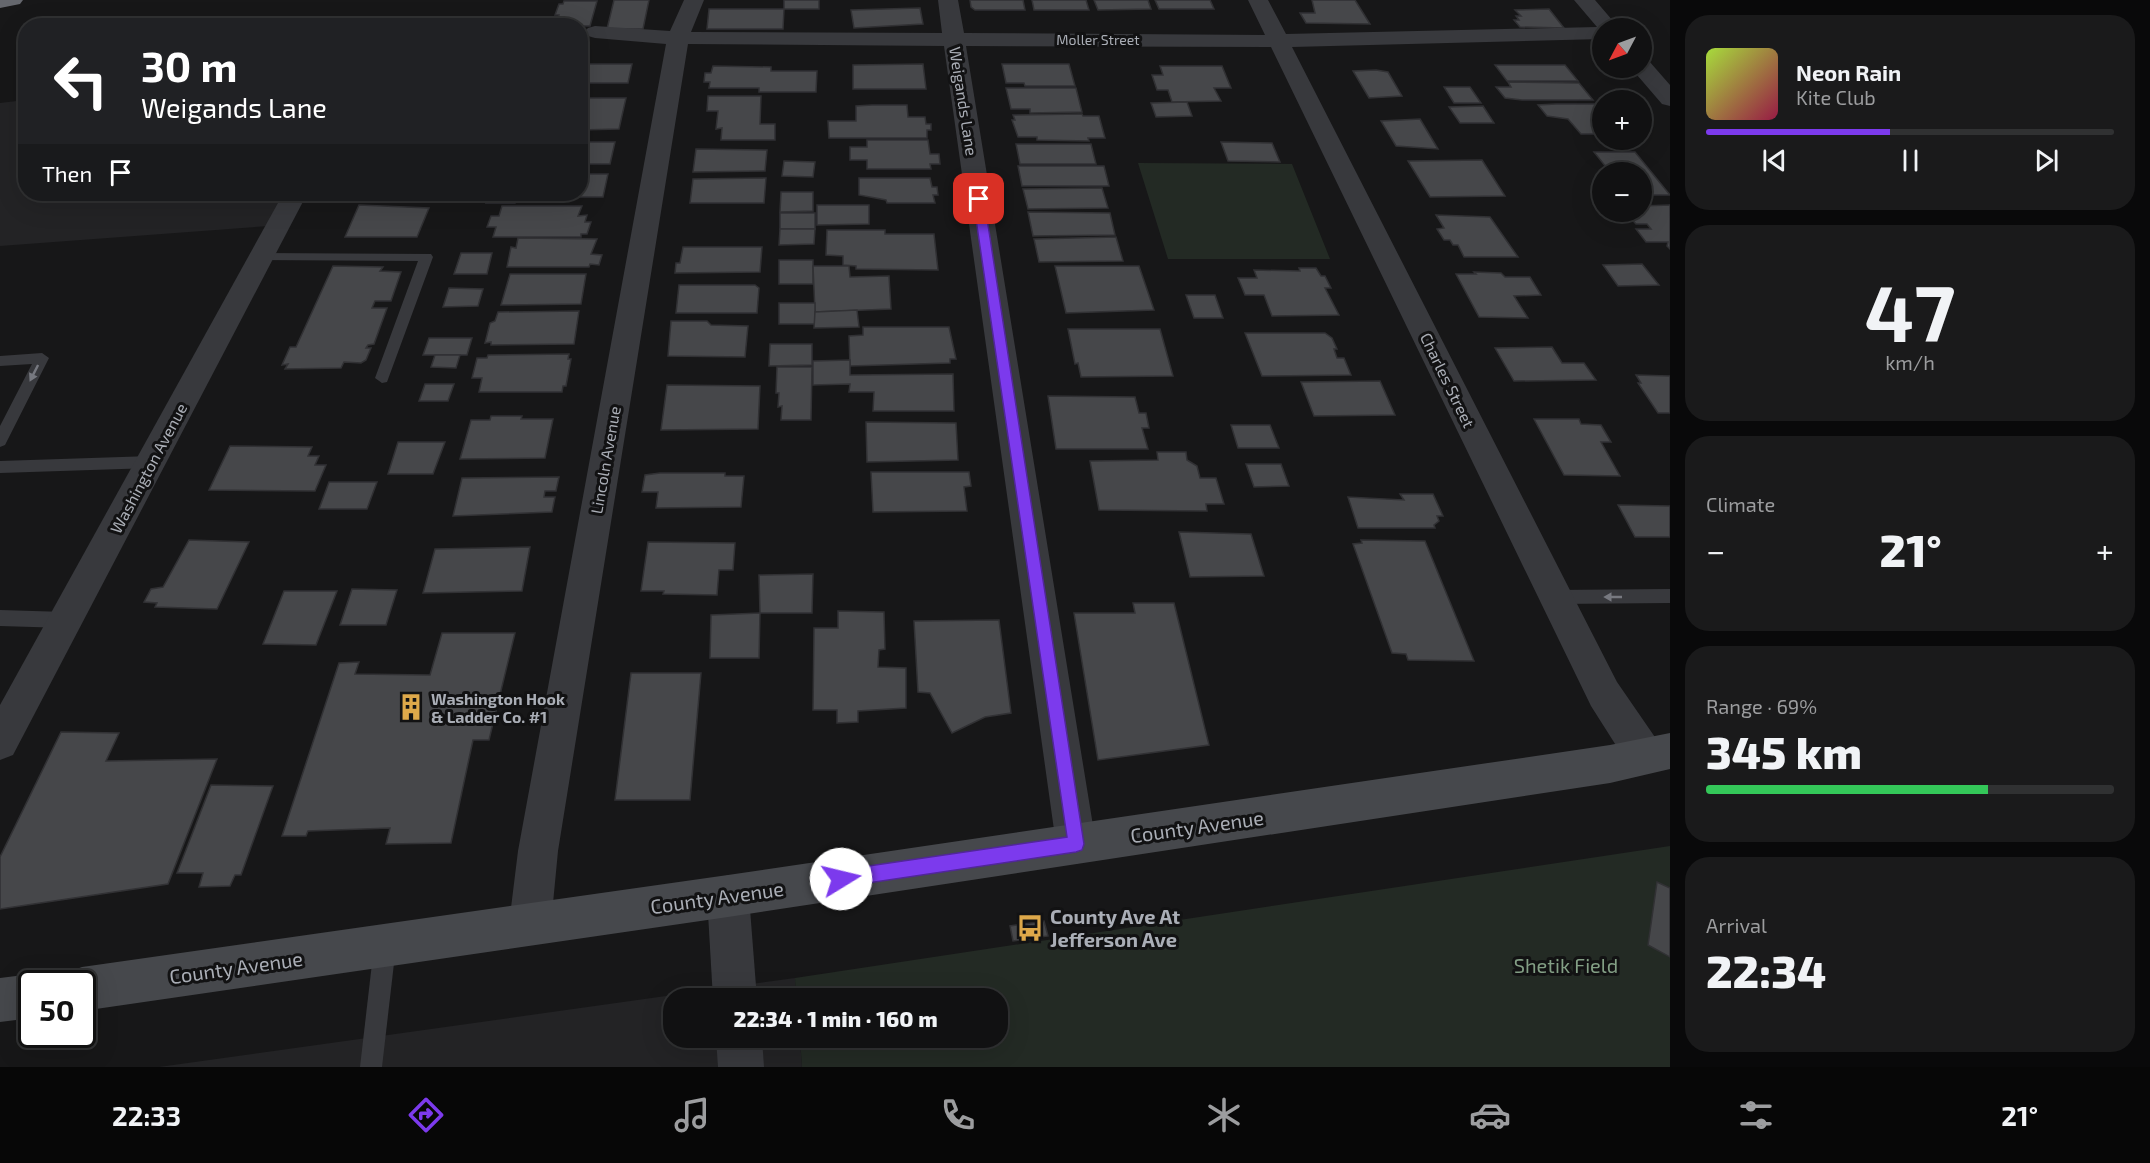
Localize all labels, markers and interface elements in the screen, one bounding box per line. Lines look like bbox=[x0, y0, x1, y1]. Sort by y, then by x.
north arrow bbox=[1592, 18, 1652, 78]
map controls bbox=[1592, 18, 1652, 222]
street label: Moller Street bbox=[1056, 31, 1140, 48]
text: 30 m bbox=[141, 40, 237, 90]
icon: left bbox=[42, 42, 120, 120]
street label: Weigands Lane bbox=[946, 45, 982, 157]
text: Neon Rain bbox=[1796, 59, 1901, 85]
text: Kite Club bbox=[1796, 85, 1876, 109]
button: + bbox=[1592, 90, 1652, 150]
text: Weigands Lane bbox=[141, 91, 327, 123]
icon: previous bbox=[1758, 144, 1791, 177]
icon: pause bbox=[1894, 144, 1927, 177]
icon: next bbox=[2030, 144, 2063, 177]
icon: arrive bbox=[104, 156, 137, 189]
text: Then bbox=[42, 160, 92, 186]
button: − bbox=[1592, 162, 1652, 222]
pin bbox=[953, 173, 1004, 224]
icon: arrive bbox=[962, 182, 995, 215]
text: 47 bbox=[1865, 264, 1955, 358]
street label: Charles Street bbox=[1417, 329, 1479, 431]
text: km/h bbox=[1885, 350, 1935, 374]
one-way arrow bbox=[30, 364, 39, 381]
street label: Washington Avenue bbox=[106, 400, 190, 536]
street label: Lincoln Avenue bbox=[586, 405, 624, 515]
text: Climate bbox=[1706, 492, 1775, 516]
text: 21° bbox=[1880, 522, 1942, 576]
text: − bbox=[1706, 530, 1725, 570]
text: + bbox=[2096, 530, 2114, 570]
one-way arrow bbox=[1603, 592, 1622, 601]
place label: Washington Hook & Ladder Co. #1 bbox=[431, 689, 565, 726]
building icon: Washington Hook & Ladder Co. #1 bbox=[396, 692, 426, 722]
text: Range · 69% bbox=[1706, 694, 1817, 718]
text: 345 km bbox=[1706, 724, 1862, 778]
street label: County Avenue bbox=[1129, 805, 1265, 847]
position arrow bbox=[809, 847, 873, 911]
street label: County Avenue bbox=[649, 876, 785, 918]
place label: County Ave At Jefferson Ave bbox=[1050, 904, 1180, 951]
bus stop icon: County Ave At Jefferson Ave bbox=[1015, 913, 1045, 943]
text: Arrival bbox=[1706, 913, 1767, 937]
text: 22:34 bbox=[1706, 943, 1826, 997]
street label: County Avenue bbox=[168, 946, 304, 988]
park label: Shetik Field bbox=[1514, 953, 1618, 977]
speed limit sign: 50 bbox=[18, 970, 96, 1048]
text: 22:34 · 1 min · 160 m bbox=[733, 1005, 938, 1031]
icon: directions bbox=[405, 1094, 447, 1136]
icon: music bbox=[671, 1094, 713, 1136]
icon: phone bbox=[937, 1094, 979, 1136]
icon: climate bbox=[1203, 1094, 1245, 1136]
icon: car bbox=[1469, 1094, 1511, 1136]
icon: filters bbox=[1735, 1094, 1777, 1136]
text: 22:33 bbox=[112, 1099, 181, 1131]
text: 21° bbox=[2001, 1099, 2038, 1131]

